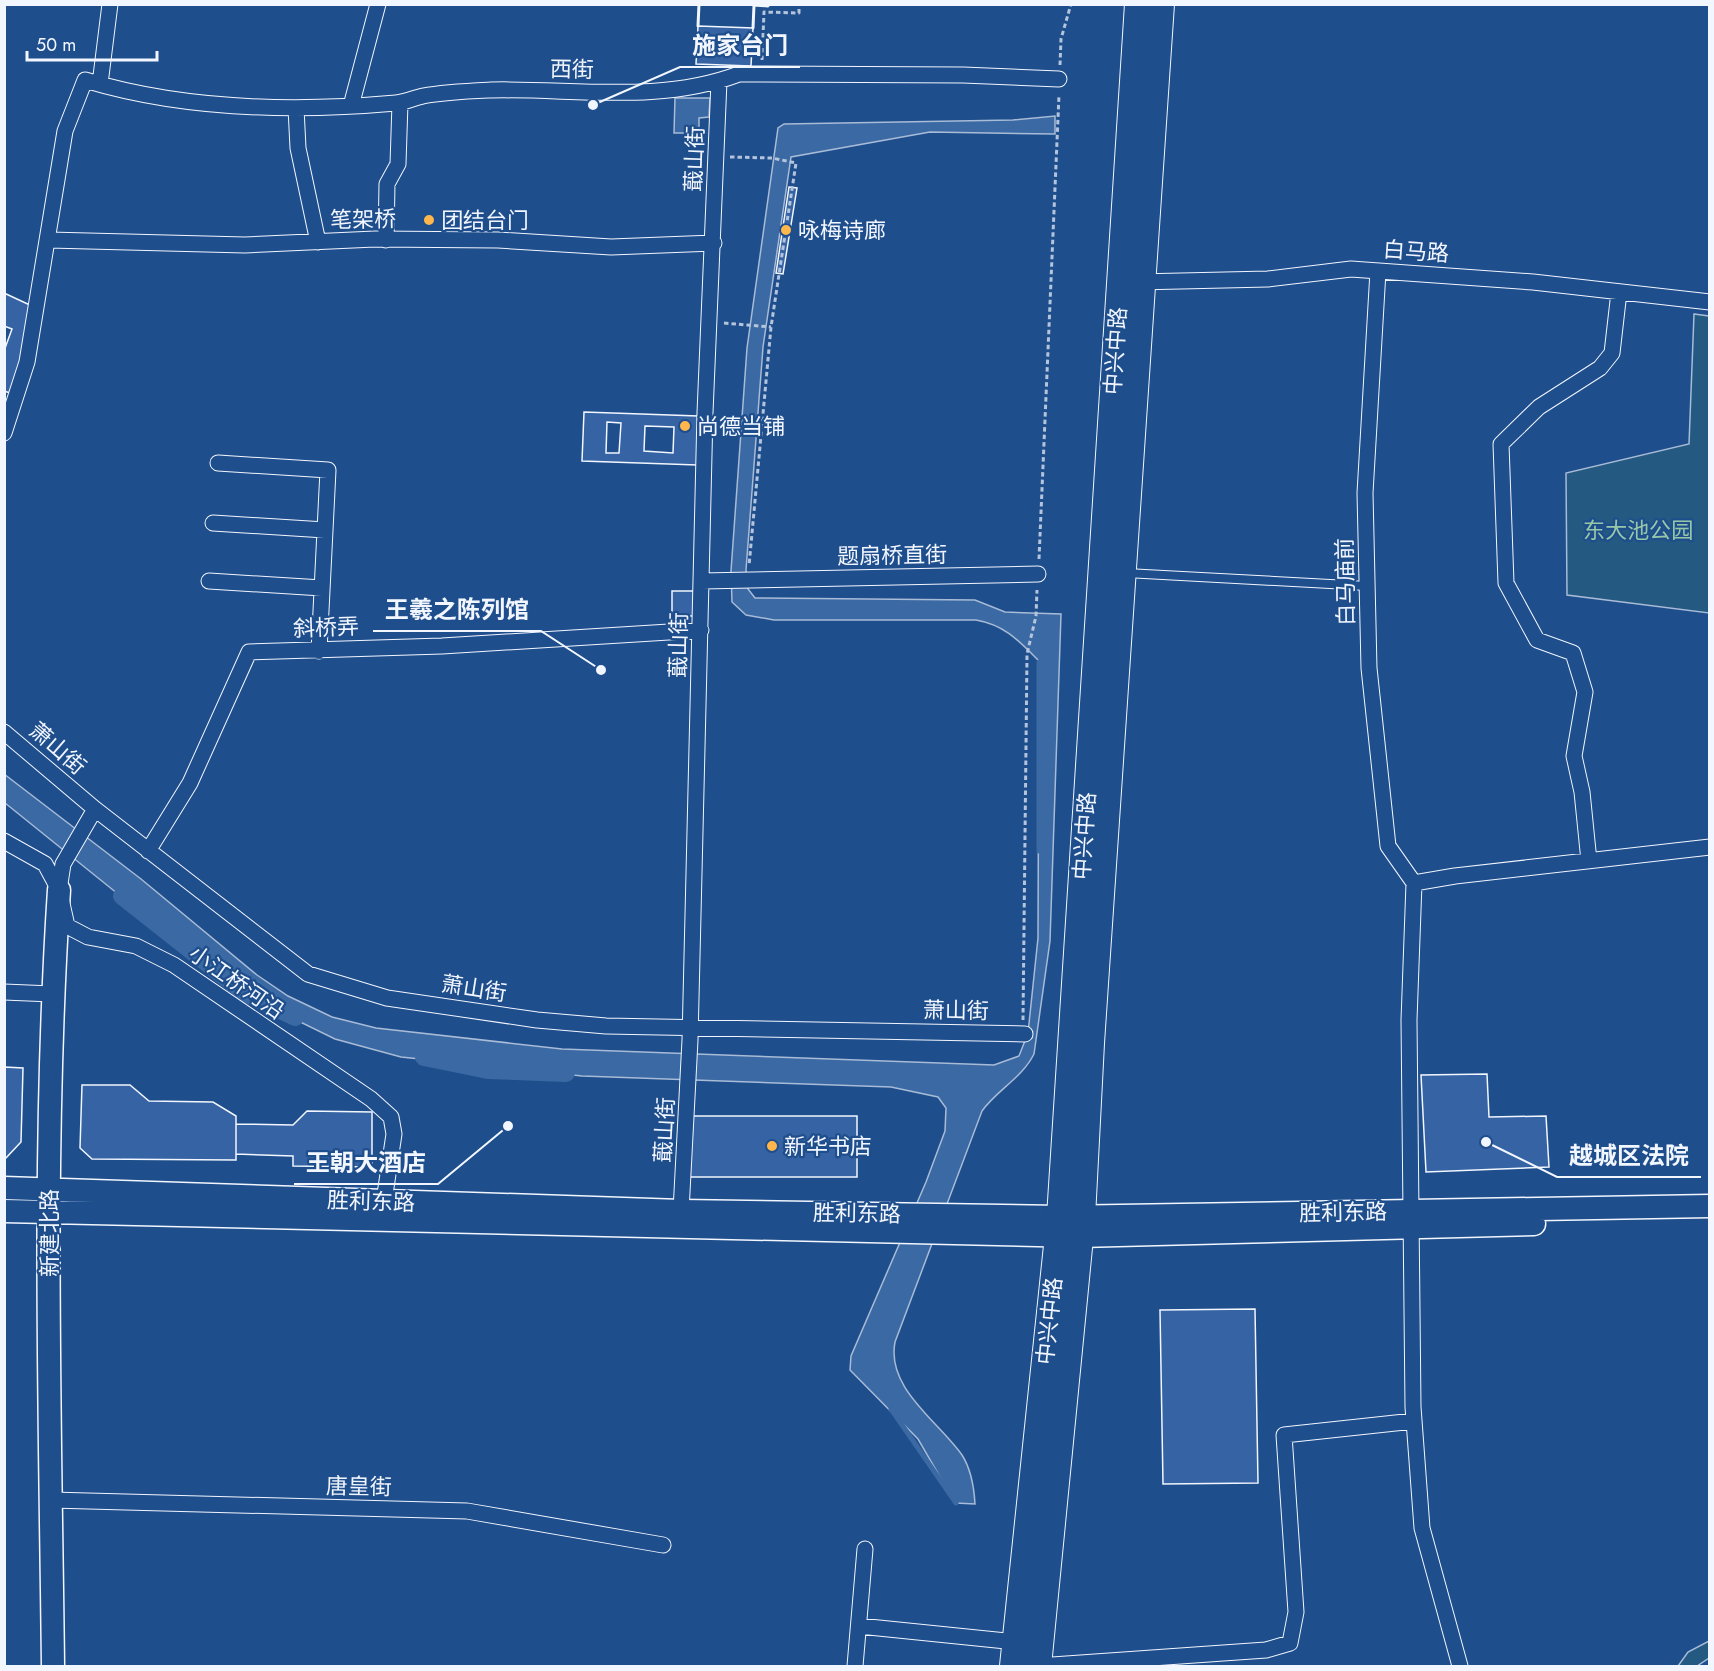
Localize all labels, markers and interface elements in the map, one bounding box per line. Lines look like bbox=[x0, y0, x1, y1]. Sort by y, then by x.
scale bar bbox=[27, 24, 158, 62]
callout: 施家台门 bbox=[680, 25, 800, 67]
text: 施家台门 bbox=[692, 28, 788, 63]
text: 50 m bbox=[36, 32, 76, 58]
street label: 西街 bbox=[550, 53, 594, 85]
street label: 蕺山街 bbox=[677, 125, 711, 193]
street label: 笔架桥 bbox=[330, 202, 396, 236]
place label: 团结台门 bbox=[441, 204, 529, 236]
marker: 团结台门 bbox=[422, 213, 436, 227]
place label: 咏梅诗廊 bbox=[798, 214, 886, 246]
marker: 咏梅诗廊 bbox=[779, 223, 793, 237]
street label: 白马路 bbox=[1382, 233, 1450, 269]
street label: 中兴中路 bbox=[1096, 306, 1134, 396]
place label: 尚德当铺 bbox=[697, 410, 785, 442]
marker: 尚德当铺 bbox=[678, 419, 692, 433]
park label: 东大池公园 bbox=[1583, 514, 1693, 546]
street label: 题扇桥直街 bbox=[837, 538, 947, 572]
street label: 白马庙前 bbox=[1328, 538, 1362, 626]
callout: 王羲之陈列馆 bbox=[373, 589, 541, 631]
text: 王羲之陈列馆 bbox=[385, 592, 529, 627]
street label: 斜桥弄 bbox=[292, 610, 360, 644]
street label: 蕺山街 bbox=[661, 612, 695, 678]
street label: 萧山街 bbox=[23, 714, 93, 782]
street label: 中兴中路 bbox=[1065, 791, 1103, 881]
street label: 小江桥河沿 bbox=[183, 937, 291, 1027]
street label: 萧山街 bbox=[439, 967, 509, 1009]
street label: 萧山街 bbox=[923, 993, 989, 1027]
street label: 蕺山街 bbox=[646, 1096, 682, 1164]
place label: 新华书店 bbox=[784, 1130, 872, 1162]
callout: 越城区法院 bbox=[1557, 1135, 1701, 1177]
text: 越城区法院 bbox=[1569, 1138, 1689, 1173]
marker: 新华书店 bbox=[765, 1139, 779, 1153]
callout: 王朝大酒店 bbox=[294, 1142, 438, 1184]
text: 王朝大酒店 bbox=[306, 1145, 426, 1180]
street label: 胜利东路 bbox=[326, 1183, 416, 1219]
street label: 新建北路 bbox=[33, 1189, 65, 1277]
street label: 胜利东路 bbox=[1299, 1195, 1387, 1229]
street label: 胜利东路 bbox=[813, 1196, 901, 1230]
street label: 中兴中路 bbox=[1028, 1276, 1070, 1366]
street label: 唐皇街 bbox=[326, 1469, 392, 1503]

